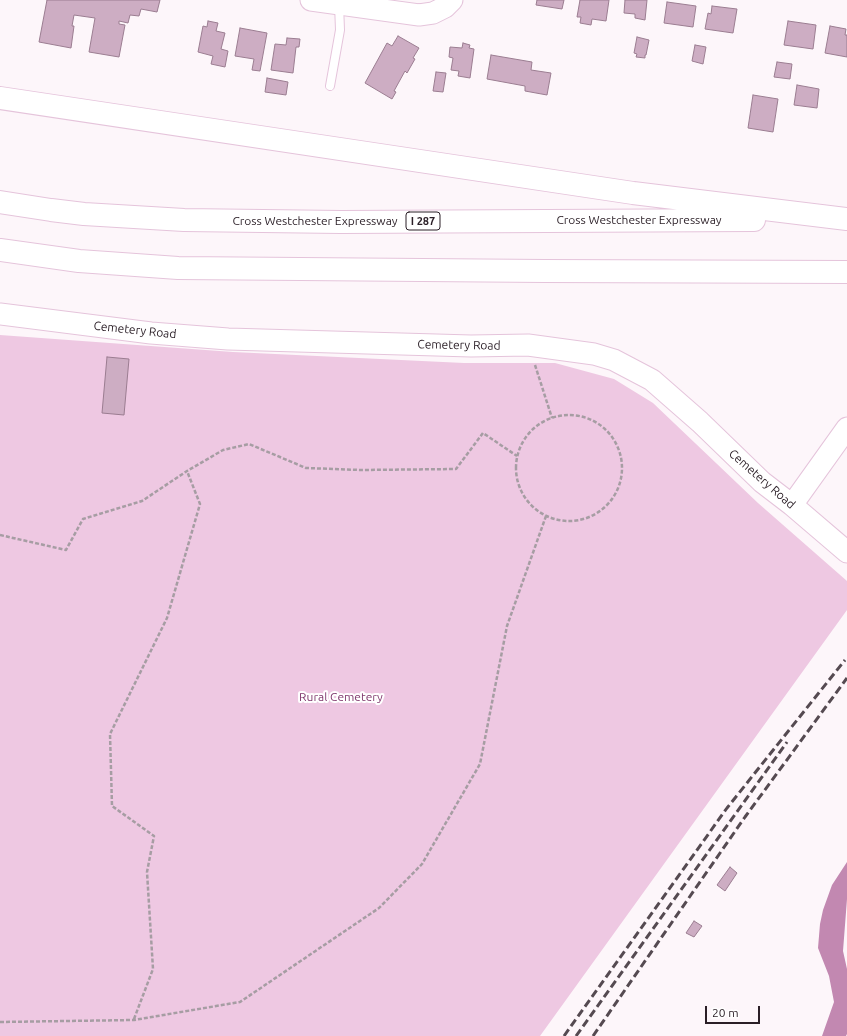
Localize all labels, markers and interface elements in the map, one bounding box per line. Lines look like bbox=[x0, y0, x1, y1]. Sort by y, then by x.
road number: I 287 bbox=[406, 212, 440, 230]
street label: Cross Westchester Expressway bbox=[556, 213, 722, 227]
street label: Cross Westchester Expressway bbox=[232, 214, 398, 228]
street label: Cemetery Road bbox=[93, 318, 177, 342]
street label: Cemetery Road bbox=[417, 337, 501, 353]
street label: Cemetery Road bbox=[726, 446, 798, 512]
park label: Rural Cemetery bbox=[299, 690, 383, 704]
scale bar bbox=[707, 998, 762, 1024]
text: 20 m bbox=[712, 1006, 739, 1019]

